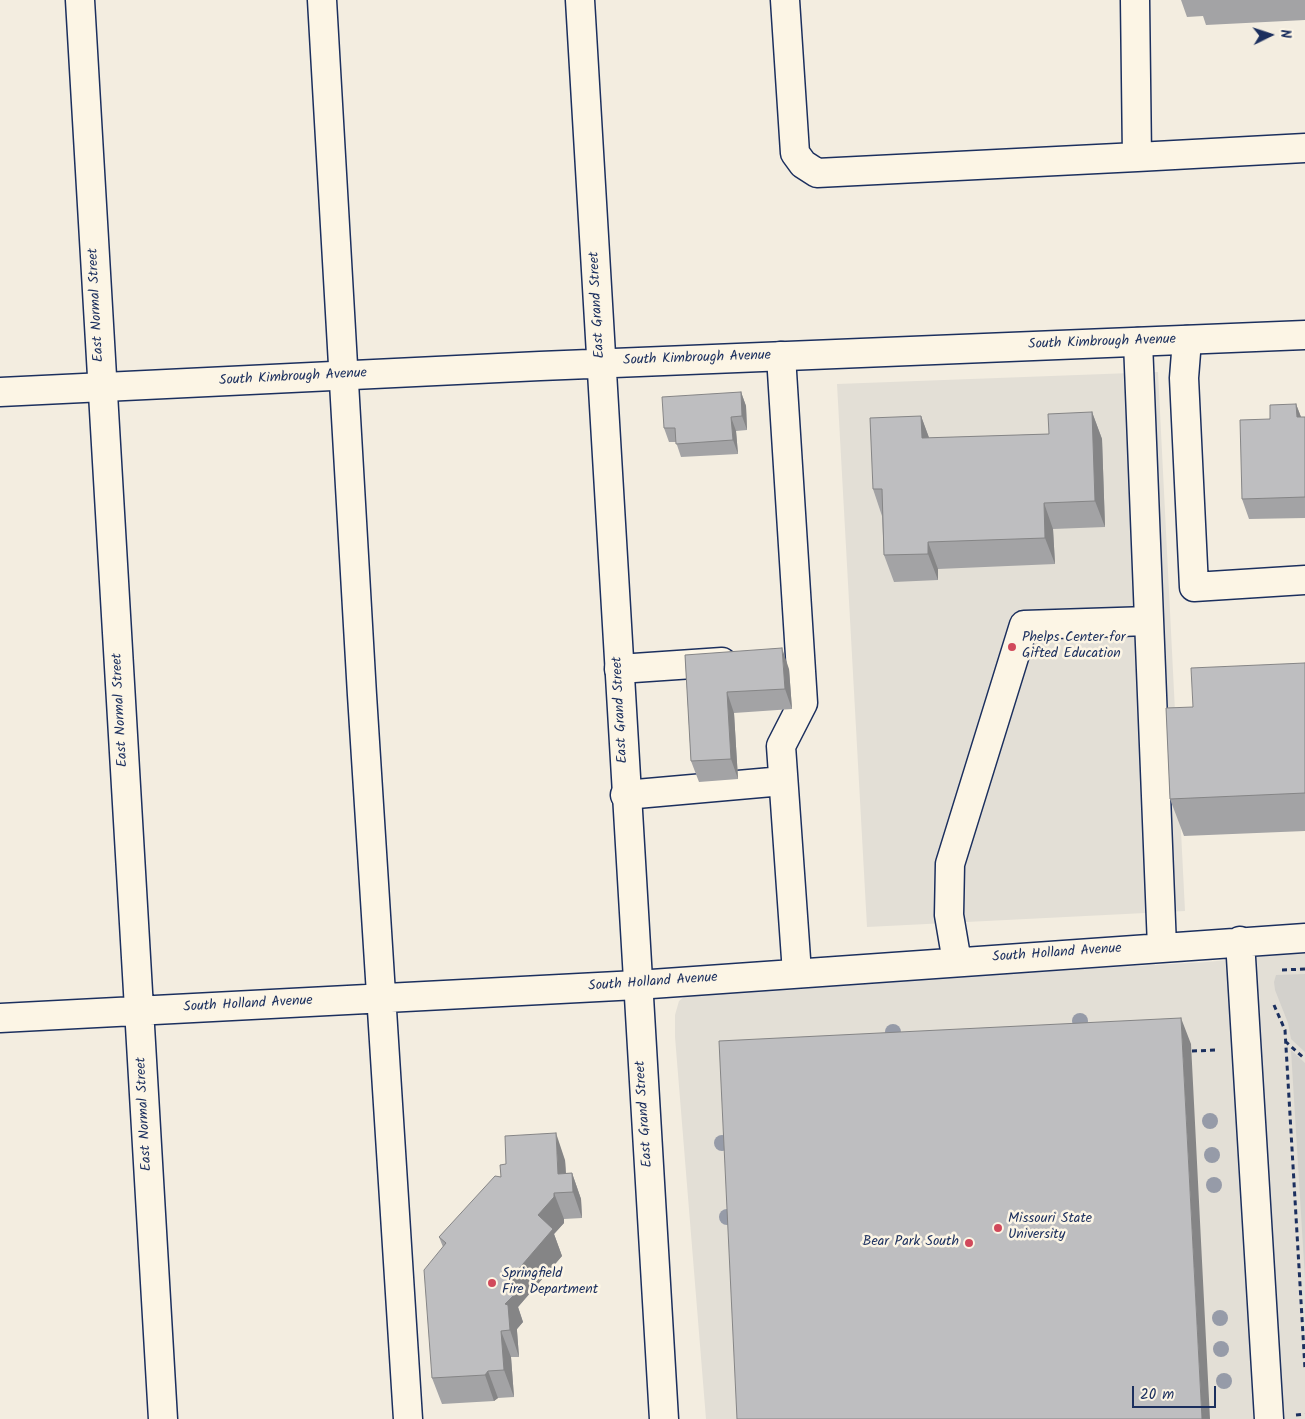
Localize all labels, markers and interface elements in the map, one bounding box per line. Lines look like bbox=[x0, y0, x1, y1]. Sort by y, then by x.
north arrow bbox=[1245, 10, 1295, 60]
text: N bbox=[1274, 29, 1296, 39]
street label: East Normal Street bbox=[86, 247, 108, 363]
street label: East Grand Street bbox=[587, 251, 609, 359]
street label: South Kimbrough Avenue bbox=[1028, 332, 1176, 354]
street label: South Kimbrough Avenue bbox=[623, 348, 771, 370]
street label: South Kimbrough Avenue bbox=[219, 366, 367, 390]
place label: Phelps Center for Gifted Education bbox=[1022, 631, 1125, 664]
marker: Phelps Center for Gifted Education bbox=[1006, 641, 1018, 653]
street label: East Normal Street bbox=[110, 652, 132, 768]
street label: East Grand Street bbox=[610, 656, 632, 764]
street label: South Holland Avenue bbox=[992, 941, 1122, 967]
street label: South Holland Avenue bbox=[588, 970, 718, 996]
street label: South Holland Avenue bbox=[183, 993, 313, 1017]
street label: East Normal Street bbox=[134, 1056, 156, 1172]
street label: East Grand Street bbox=[633, 1060, 657, 1168]
place label: Missouri State University bbox=[1008, 1212, 1092, 1244]
marker: Missouri State University bbox=[992, 1222, 1004, 1234]
place label: Bear Park South bbox=[863, 1235, 959, 1251]
marker: Bear Park South bbox=[963, 1237, 975, 1249]
place label: Springfield Fire Department bbox=[502, 1267, 598, 1300]
marker: Springfield Fire Department bbox=[486, 1277, 498, 1289]
scale bar bbox=[1135, 1376, 1219, 1408]
text: 20 m bbox=[1140, 1383, 1174, 1407]

